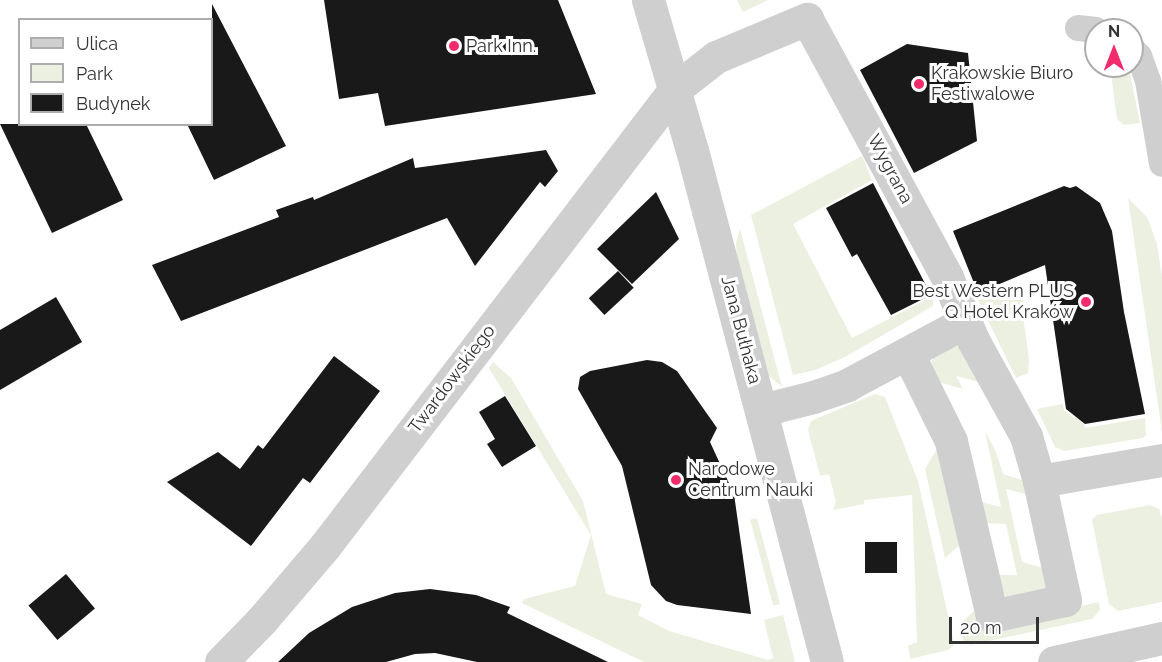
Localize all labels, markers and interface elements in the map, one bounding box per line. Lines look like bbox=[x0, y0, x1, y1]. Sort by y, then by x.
legend bbox=[18, 18, 213, 126]
north arrow bbox=[1084, 18, 1144, 78]
text: N bbox=[1108, 22, 1120, 41]
text: Ulica bbox=[76, 33, 118, 54]
place label: Park Inn. bbox=[466, 35, 536, 57]
marker: Park Inn. bbox=[447, 39, 461, 53]
text: Park bbox=[76, 63, 113, 84]
place label: Krakowskie Biuro Festiwalowe bbox=[931, 63, 1073, 106]
marker: Krakowskie Biuro Festiwalowe bbox=[912, 77, 926, 91]
text: Budynek bbox=[76, 93, 150, 114]
street label: Wygrana bbox=[863, 131, 917, 207]
street label: Jana Bułhaka bbox=[716, 274, 766, 386]
place label: Best Western PLUS Q Hotel Kraków bbox=[912, 281, 1074, 324]
marker: Best Western PLUS Q Hotel Kraków bbox=[1079, 295, 1093, 309]
street label: Twardowskiego bbox=[404, 320, 500, 438]
place label: Narodowe Centrum Nauki bbox=[688, 459, 813, 502]
marker: Narodowe Centrum Nauki bbox=[669, 473, 683, 487]
scale bar bbox=[952, 605, 1042, 643]
text: 20 m bbox=[960, 617, 1002, 638]

